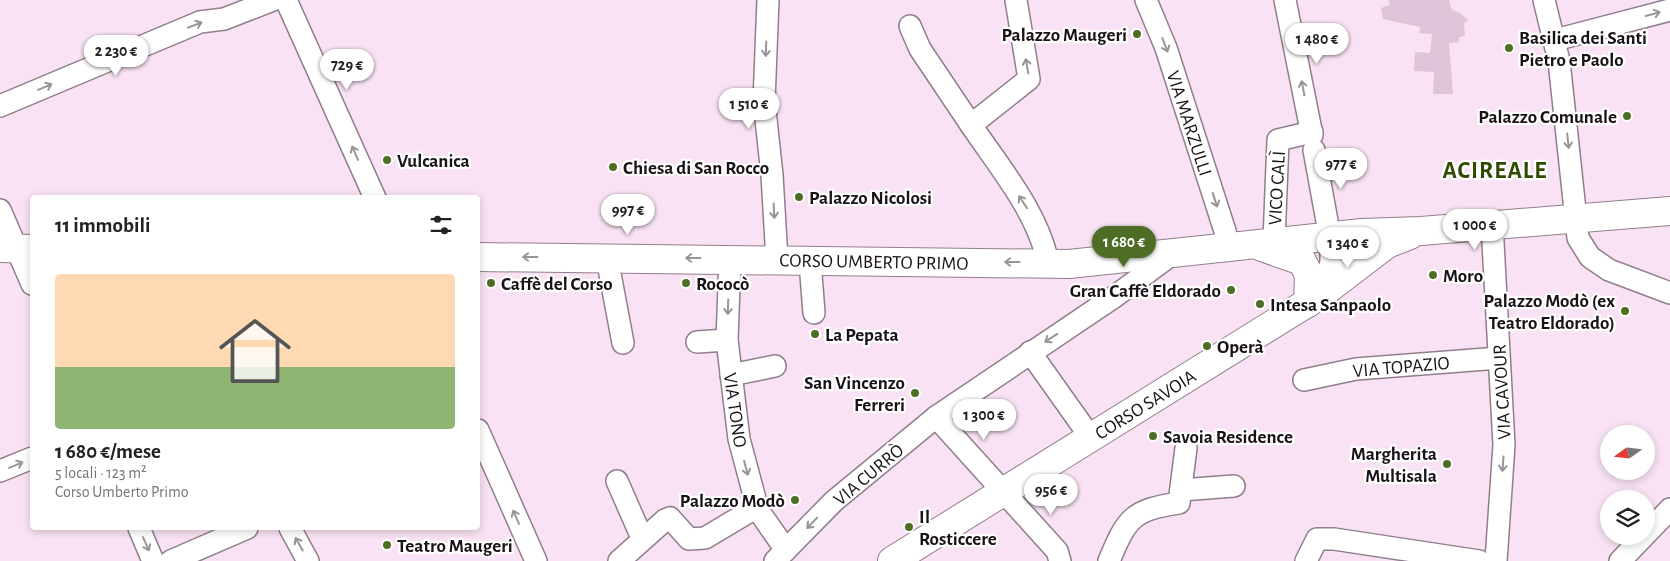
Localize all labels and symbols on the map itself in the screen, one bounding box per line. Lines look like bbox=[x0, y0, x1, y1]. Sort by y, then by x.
one-way arrow bbox=[1644, 9, 1660, 19]
one-way arrow bbox=[187, 20, 202, 29]
pin: 1 480 € bbox=[1271, 22, 1363, 65]
place label: Palazzo Maugeri bbox=[1001, 26, 1127, 45]
marker: Palazzo Maugeri bbox=[1131, 28, 1143, 40]
place label: Basilica dei Santi Pietro e Paolo bbox=[1519, 29, 1647, 70]
pin: 2 230 € bbox=[70, 34, 162, 77]
one-way arrow bbox=[1160, 37, 1170, 52]
one-way arrow bbox=[761, 40, 771, 56]
marker: Basilica dei Santi Pietro e Paolo bbox=[1503, 42, 1515, 54]
pin: 729 € bbox=[312, 48, 382, 91]
one-way arrow bbox=[1021, 58, 1031, 74]
street label: VIA MARZULLI bbox=[1163, 69, 1214, 178]
one-way arrow bbox=[1298, 80, 1307, 96]
one-way arrow bbox=[37, 82, 52, 92]
pin: 1 510 € bbox=[703, 88, 795, 130]
place label: Palazzo Comunale bbox=[1478, 108, 1617, 127]
marker: Palazzo Comunale bbox=[1621, 110, 1633, 122]
one-way arrow bbox=[1563, 133, 1573, 149]
one-way arrow bbox=[350, 146, 360, 161]
pin: 977 € bbox=[1306, 148, 1376, 190]
street label: VICO CALÌ bbox=[1264, 150, 1289, 226]
place label: Vulcanica bbox=[397, 152, 470, 171]
marker: Vulcanica bbox=[381, 154, 393, 166]
place label: Chiesa di San Rocco bbox=[623, 159, 769, 178]
district label: ACIREALE bbox=[1443, 159, 1547, 183]
marker: Chiesa di San Rocco bbox=[607, 161, 619, 173]
place label: Palazzo Nicolosi bbox=[809, 189, 932, 208]
marker: Palazzo Nicolosi bbox=[793, 191, 805, 203]
one-way arrow bbox=[1211, 191, 1220, 207]
pin: 997 € bbox=[593, 194, 663, 236]
one-way arrow bbox=[1018, 195, 1028, 209]
one-way arrow bbox=[770, 202, 779, 218]
pin: 1 000 € bbox=[1429, 208, 1521, 251]
pin: 1 680 € bbox=[1078, 226, 1170, 268]
pin: 1 340 € bbox=[1302, 226, 1394, 269]
street label: CORSO UMBERTO PRIMO bbox=[779, 251, 969, 274]
one-way arrow bbox=[523, 252, 539, 262]
one-way arrow bbox=[685, 253, 702, 263]
one-way arrow bbox=[1005, 257, 1021, 267]
place label: Moro bbox=[1443, 267, 1483, 286]
marker: Moro bbox=[1427, 269, 1439, 281]
place label: Caffè del Corso bbox=[501, 275, 613, 294]
place label: Rococò bbox=[696, 275, 749, 294]
marker: Caffè del Corso bbox=[485, 277, 497, 289]
marker: Rococò bbox=[680, 277, 692, 289]
place label: Gran Caffè Eldorado bbox=[1070, 282, 1221, 301]
marker: Gran Caffè Eldorado bbox=[1225, 284, 1237, 296]
place label: Palazzo Modò (ex Teatro Eldorado) bbox=[1484, 292, 1615, 333]
place label: Intesa Sanpaolo bbox=[1270, 296, 1391, 315]
marker: Intesa Sanpaolo bbox=[1254, 298, 1266, 310]
one-way arrow bbox=[724, 299, 733, 315]
marker: Palazzo Modò (ex Teatro Eldorado) bbox=[1619, 305, 1631, 317]
place label: La Pepata bbox=[825, 326, 899, 345]
marker: La Pepata bbox=[809, 328, 821, 340]
one-way arrow bbox=[1044, 333, 1058, 343]
place label: Operà bbox=[1217, 338, 1264, 357]
marker: Operà bbox=[1201, 340, 1213, 352]
street label: VIA CAVOUR bbox=[1491, 344, 1514, 440]
street label: VIA TOPAZIO bbox=[1352, 354, 1450, 381]
street label: CORSO SAVOIA bbox=[1092, 367, 1199, 444]
street label: VIA TONO bbox=[720, 372, 749, 449]
place label: San Vincenzo Ferreri bbox=[804, 374, 905, 415]
marker: San Vincenzo Ferreri bbox=[909, 387, 921, 399]
pin: 1 300 € bbox=[938, 398, 1030, 441]
north arrow bbox=[1600, 425, 1655, 480]
place label: Savoia Residence bbox=[1163, 428, 1293, 447]
marker: Savoia Residence bbox=[1147, 430, 1159, 442]
street label: VIA CURRÒ bbox=[829, 439, 908, 510]
place label: Margherita Multisala bbox=[1351, 445, 1437, 486]
one-way arrow bbox=[1498, 456, 1507, 472]
marker: Margherita Multisala bbox=[1441, 458, 1453, 470]
one-way arrow bbox=[8, 459, 23, 469]
one-way arrow bbox=[742, 460, 751, 476]
pin: 956 € bbox=[1016, 474, 1086, 516]
place label: Palazzo Modò bbox=[680, 492, 785, 511]
marker: Palazzo Modò bbox=[789, 494, 801, 506]
place label: Il Rosticcere bbox=[919, 508, 997, 549]
one-way arrow bbox=[511, 510, 521, 525]
one-way arrow bbox=[806, 517, 818, 530]
marker: Il Rosticcere bbox=[903, 521, 915, 533]
one-way arrow bbox=[142, 536, 152, 551]
one-way arrow bbox=[294, 537, 304, 552]
place label: Teatro Maugeri bbox=[397, 537, 513, 556]
marker: Teatro Maugeri bbox=[381, 539, 393, 551]

